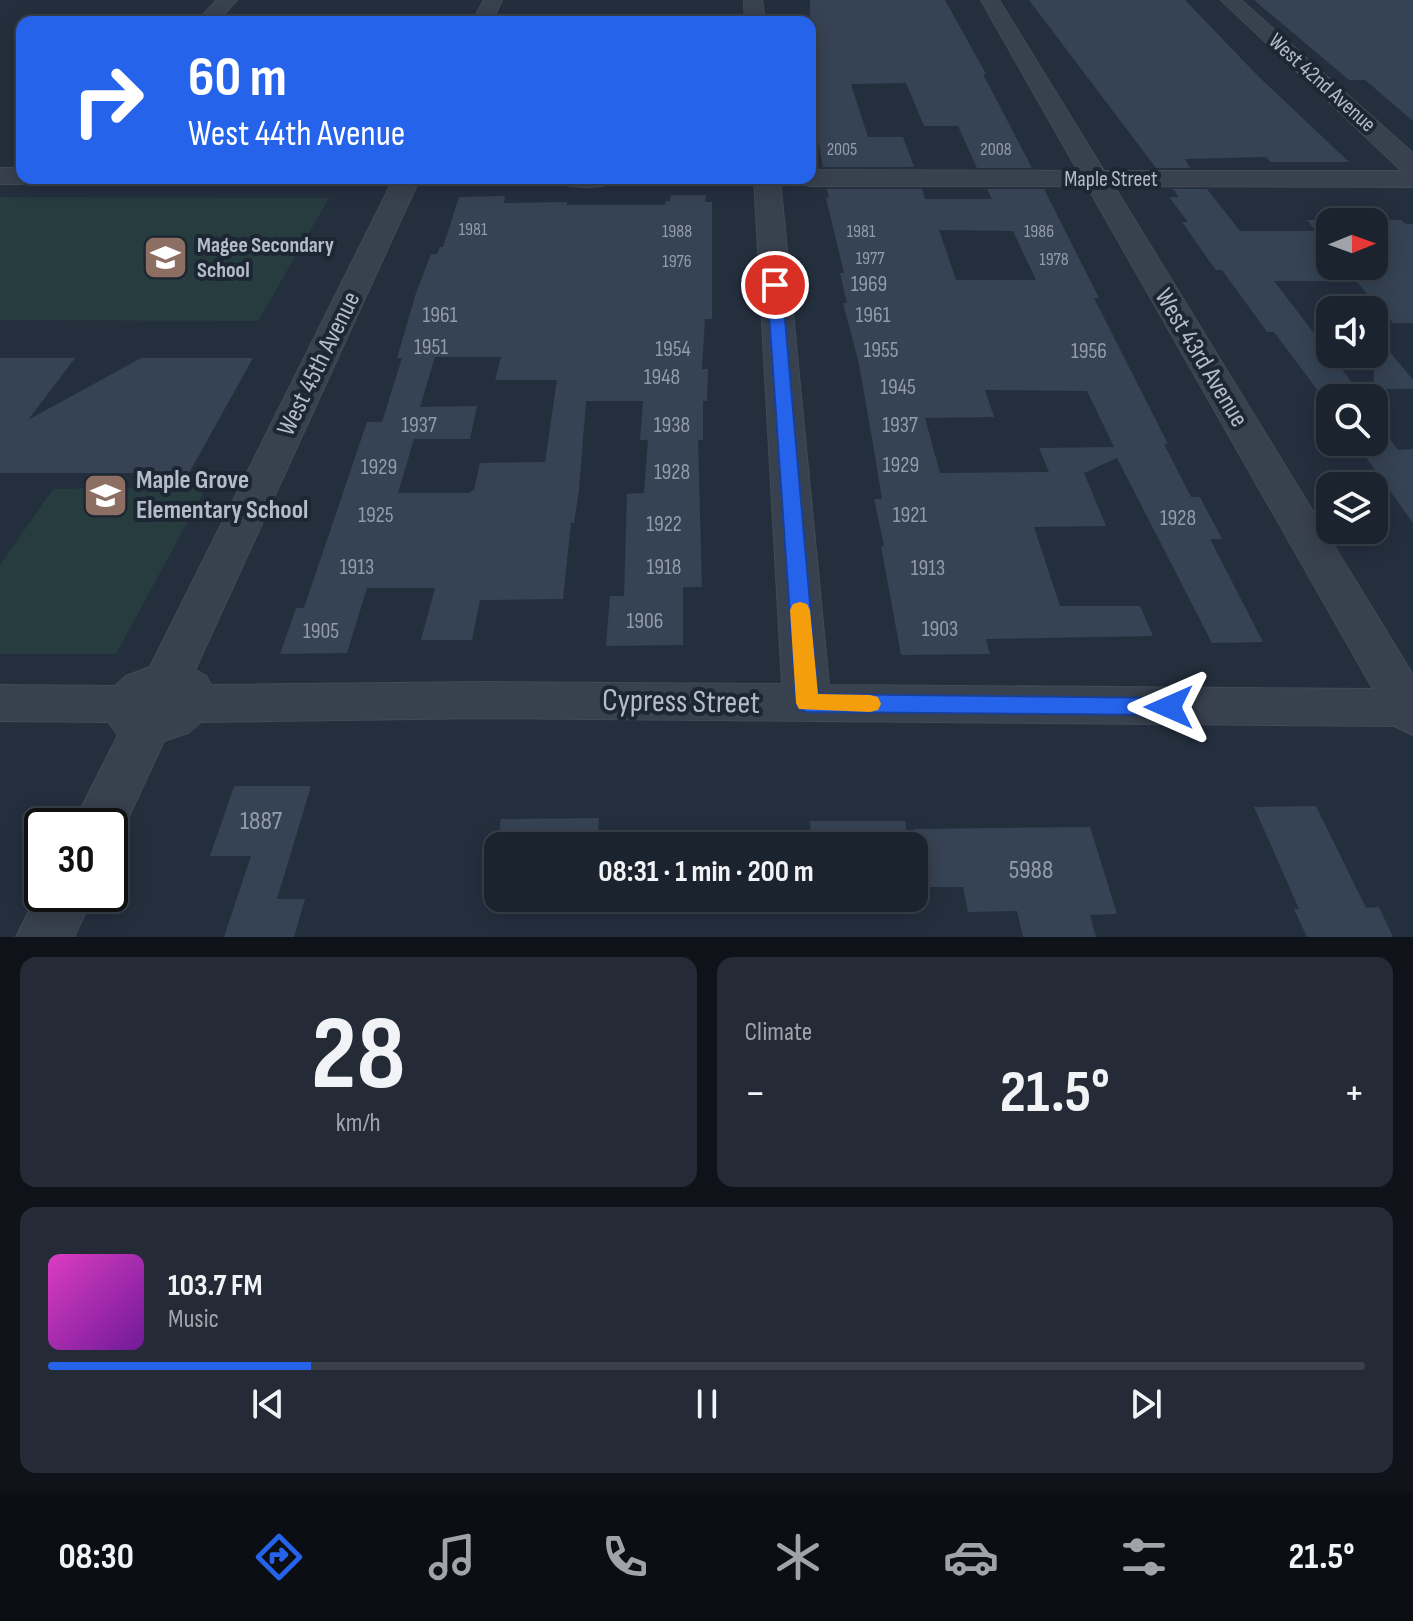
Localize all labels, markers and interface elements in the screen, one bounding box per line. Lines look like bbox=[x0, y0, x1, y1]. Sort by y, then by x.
street label: West 42nd Avenue bbox=[1263, 28, 1381, 138]
text: 60 m bbox=[188, 45, 287, 112]
icon: right bbox=[56, 48, 160, 152]
text: West 44th Avenue bbox=[188, 113, 405, 156]
house number: 2005 bbox=[827, 139, 857, 160]
house number: 2008 bbox=[980, 139, 1012, 160]
street label: Maple Street bbox=[1064, 166, 1158, 193]
north arrow bbox=[1316, 208, 1388, 280]
map controls bbox=[1316, 208, 1388, 544]
house number: 1981 bbox=[459, 219, 488, 240]
house number: 1988 bbox=[662, 221, 692, 242]
house number: 1981 bbox=[847, 221, 876, 242]
house number: 1986 bbox=[1024, 221, 1054, 242]
place label: Magee Secondary School bbox=[197, 232, 334, 284]
school or university icon: Magee Secondary School bbox=[142, 234, 190, 282]
house number: 1977 bbox=[856, 248, 885, 269]
house number: 1978 bbox=[1039, 249, 1069, 270]
house number: 1976 bbox=[662, 251, 692, 272]
pin bbox=[741, 251, 809, 319]
icon: arrive bbox=[753, 263, 797, 307]
house number: 1969 bbox=[851, 271, 887, 298]
street label: West 43rd Avenue bbox=[1148, 283, 1254, 433]
street label: West 45th Avenue bbox=[271, 287, 367, 441]
button: sound bbox=[1316, 296, 1388, 368]
house number: 1961 bbox=[423, 302, 458, 329]
house number: 1961 bbox=[856, 302, 891, 329]
house number: 1951 bbox=[414, 334, 448, 361]
house number: 1954 bbox=[655, 336, 691, 363]
house number: 1955 bbox=[863, 337, 899, 364]
house number: 1956 bbox=[1071, 338, 1107, 365]
house number: 1948 bbox=[644, 364, 680, 391]
house number: 1945 bbox=[880, 374, 916, 401]
button: search bbox=[1316, 384, 1388, 456]
house number: 1937 bbox=[401, 412, 437, 439]
house number: 1938 bbox=[654, 412, 690, 439]
house number: 1937 bbox=[882, 412, 918, 439]
house number: 1929 bbox=[883, 452, 919, 479]
house number: 1929 bbox=[361, 454, 397, 481]
house number: 1928 bbox=[654, 459, 690, 486]
place label: Maple Grove Elementary School bbox=[136, 465, 308, 526]
school or university icon: Maple Grove Elementary School bbox=[81, 471, 129, 519]
button: layers bbox=[1316, 472, 1388, 544]
house number: 1925 bbox=[358, 502, 394, 529]
house number: 1921 bbox=[893, 502, 927, 529]
house number: 1928 bbox=[1160, 505, 1196, 532]
house number: 1922 bbox=[646, 511, 682, 538]
house number: 1913 bbox=[340, 554, 374, 581]
house number: 1918 bbox=[647, 554, 681, 581]
house number: 1913 bbox=[911, 555, 945, 582]
house number: 1906 bbox=[627, 608, 663, 635]
house number: 1903 bbox=[922, 616, 958, 643]
house number: 1905 bbox=[303, 618, 339, 645]
position arrow bbox=[1127, 665, 1211, 749]
street label: Cypress Street bbox=[602, 681, 760, 723]
house number: 1887 bbox=[240, 806, 283, 837]
speed limit sign: 30 bbox=[24, 808, 128, 912]
text: 08:31 · 1 min · 200 m bbox=[598, 854, 814, 890]
house number: 5988 bbox=[1009, 855, 1053, 886]
text: 28 bbox=[311, 993, 406, 1118]
text: Climate bbox=[745, 1017, 812, 1048]
text: 21.5° bbox=[1000, 1057, 1110, 1129]
text: − bbox=[745, 1067, 766, 1120]
text: + bbox=[1343, 1067, 1365, 1120]
text: km/h bbox=[336, 1108, 381, 1139]
text: 103.7 FM bbox=[168, 1268, 262, 1304]
text: Music bbox=[168, 1304, 219, 1335]
icon: previous bbox=[246, 1382, 290, 1426]
icon: pause bbox=[685, 1382, 729, 1426]
icon: next bbox=[1124, 1382, 1168, 1426]
icon: directions bbox=[251, 1529, 307, 1585]
icon: music bbox=[424, 1529, 480, 1585]
icon: phone bbox=[597, 1529, 653, 1585]
icon: climate bbox=[770, 1529, 826, 1585]
icon: car bbox=[943, 1529, 999, 1585]
icon: filters bbox=[1116, 1529, 1172, 1585]
text: 08:30 bbox=[58, 1536, 134, 1579]
text: 21.5° bbox=[1288, 1536, 1355, 1579]

